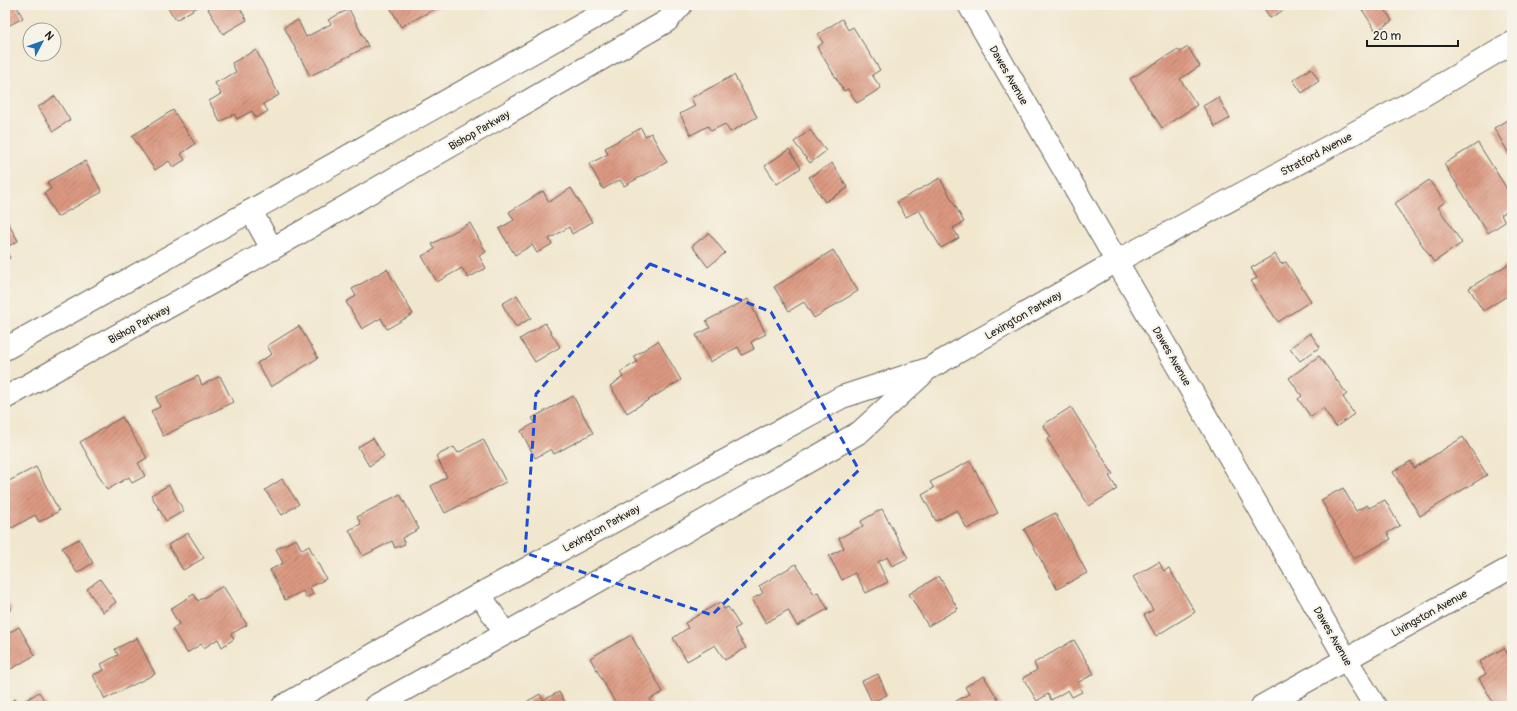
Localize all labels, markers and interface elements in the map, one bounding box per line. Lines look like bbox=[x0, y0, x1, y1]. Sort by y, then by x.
north arrow bbox=[22, 22, 62, 62]
scale bar bbox=[1367, 22, 1458, 48]
text: N bbox=[42, 29, 57, 43]
text: 20 m bbox=[1373, 29, 1402, 44]
street label: Dawes Avenue bbox=[986, 43, 1031, 108]
street label: Bishop Parkway bbox=[446, 108, 512, 153]
street label: Stratford Avenue bbox=[1278, 130, 1355, 179]
street label: Lexington Parkway bbox=[983, 288, 1064, 343]
street label: Bishop Parkway bbox=[106, 302, 173, 347]
street label: Dawes Avenue bbox=[1149, 324, 1194, 389]
street label: Lexington Parkway bbox=[560, 502, 642, 555]
street label: Livingston Avenue bbox=[1389, 587, 1470, 640]
street label: Dawes Avenue bbox=[1310, 604, 1355, 669]

